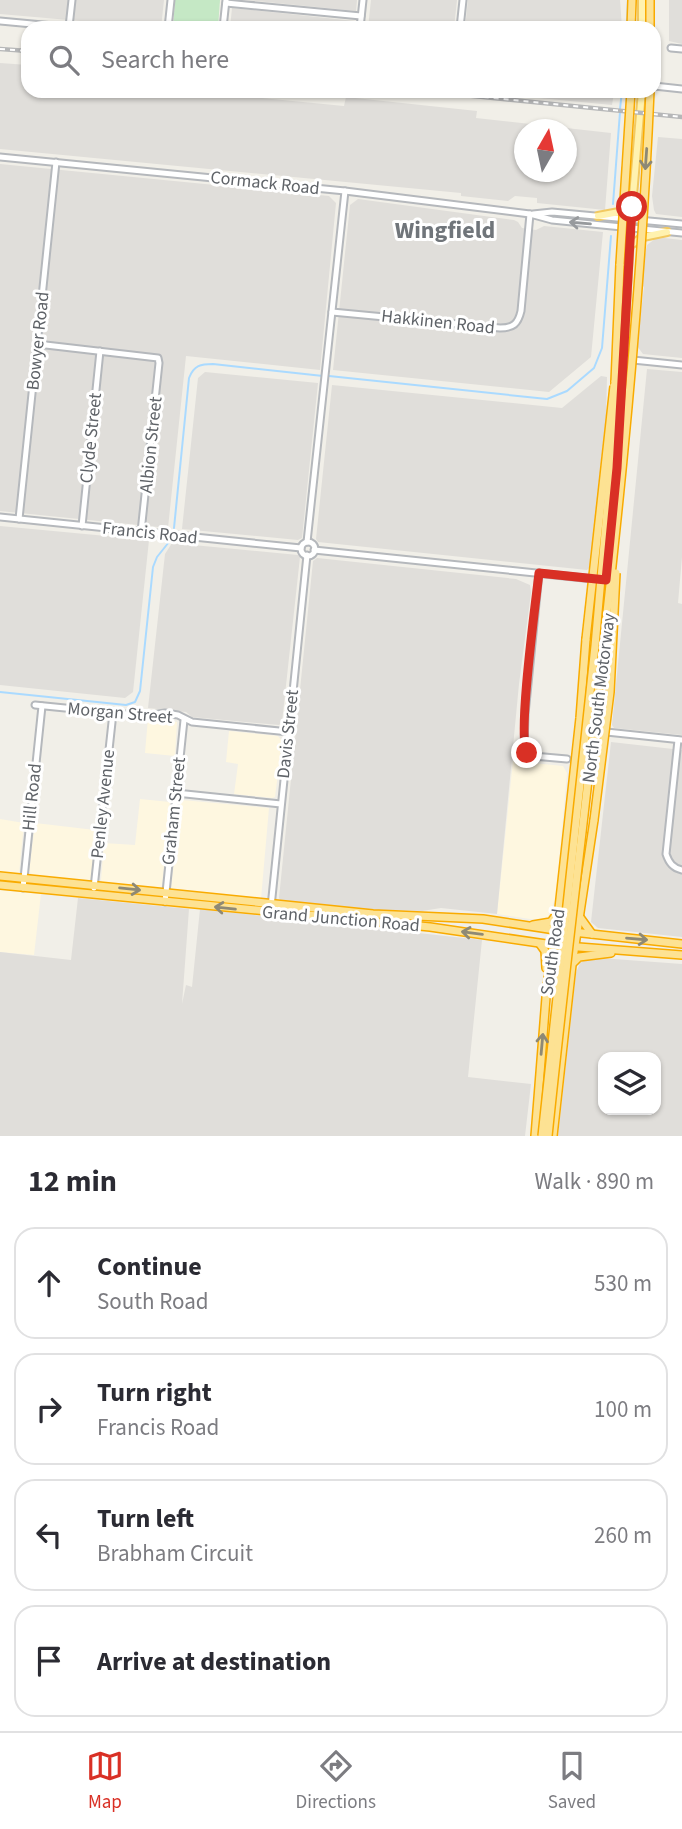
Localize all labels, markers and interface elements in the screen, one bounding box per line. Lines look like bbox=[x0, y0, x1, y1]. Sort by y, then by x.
search box bbox=[21, 21, 661, 98]
icon: search bbox=[45, 41, 83, 79]
text: Search here bbox=[101, 41, 229, 78]
north arrow bbox=[514, 119, 577, 182]
one-way arrow bbox=[639, 147, 652, 170]
street label: Cormack Road bbox=[209, 165, 321, 201]
route start bbox=[616, 191, 647, 222]
district label: Wingfield bbox=[395, 213, 495, 248]
one-way arrow bbox=[569, 216, 592, 229]
street label: Bowyer Road bbox=[20, 290, 56, 392]
street label: Hakkinen Road bbox=[380, 304, 496, 340]
street label: Clyde Street bbox=[74, 392, 108, 484]
street label: Albion Street bbox=[133, 395, 169, 495]
street label: Francis Road bbox=[101, 516, 199, 550]
street label: North South Motorway bbox=[576, 611, 622, 784]
street label: Davis Street bbox=[271, 688, 305, 780]
street label: Morgan Street bbox=[66, 696, 174, 730]
route end bbox=[511, 737, 542, 768]
street label: Penley Avenue bbox=[85, 748, 121, 860]
street label: Graham Street bbox=[156, 756, 192, 866]
street label: Hill Road bbox=[16, 762, 48, 832]
one-way arrow bbox=[119, 883, 141, 896]
street label: Grand Junction Road bbox=[261, 900, 421, 938]
one-way arrow bbox=[214, 901, 237, 914]
street label: South Road bbox=[535, 907, 571, 997]
one-way arrow bbox=[461, 926, 484, 939]
one-way arrow bbox=[626, 933, 648, 946]
one-way arrow bbox=[536, 1033, 549, 1055]
map controls bbox=[598, 1052, 661, 1115]
button: layers bbox=[598, 1052, 661, 1115]
text: 12 min bbox=[28, 1160, 117, 1203]
text: Walk · 890 m bbox=[535, 1165, 654, 1198]
text: Continue bbox=[97, 1248, 202, 1285]
icon: ahead bbox=[30, 1264, 68, 1302]
text: 530 m bbox=[594, 1267, 652, 1300]
text: South Road bbox=[97, 1285, 209, 1318]
text: Turn right bbox=[97, 1374, 212, 1411]
icon: right bbox=[30, 1390, 68, 1428]
text: 100 m bbox=[594, 1393, 652, 1426]
text: Francis Road bbox=[97, 1411, 219, 1444]
text: Turn left bbox=[97, 1500, 194, 1537]
icon: left bbox=[30, 1516, 68, 1554]
text: 260 m bbox=[594, 1519, 652, 1552]
text: Brabham Circuit bbox=[97, 1537, 253, 1570]
icon: arrive bbox=[30, 1642, 68, 1680]
text: Arrive at destination bbox=[97, 1643, 331, 1680]
tab: Map bbox=[86, 1747, 124, 1816]
tab: Directions bbox=[296, 1747, 376, 1816]
tab: Saved bbox=[548, 1747, 596, 1816]

